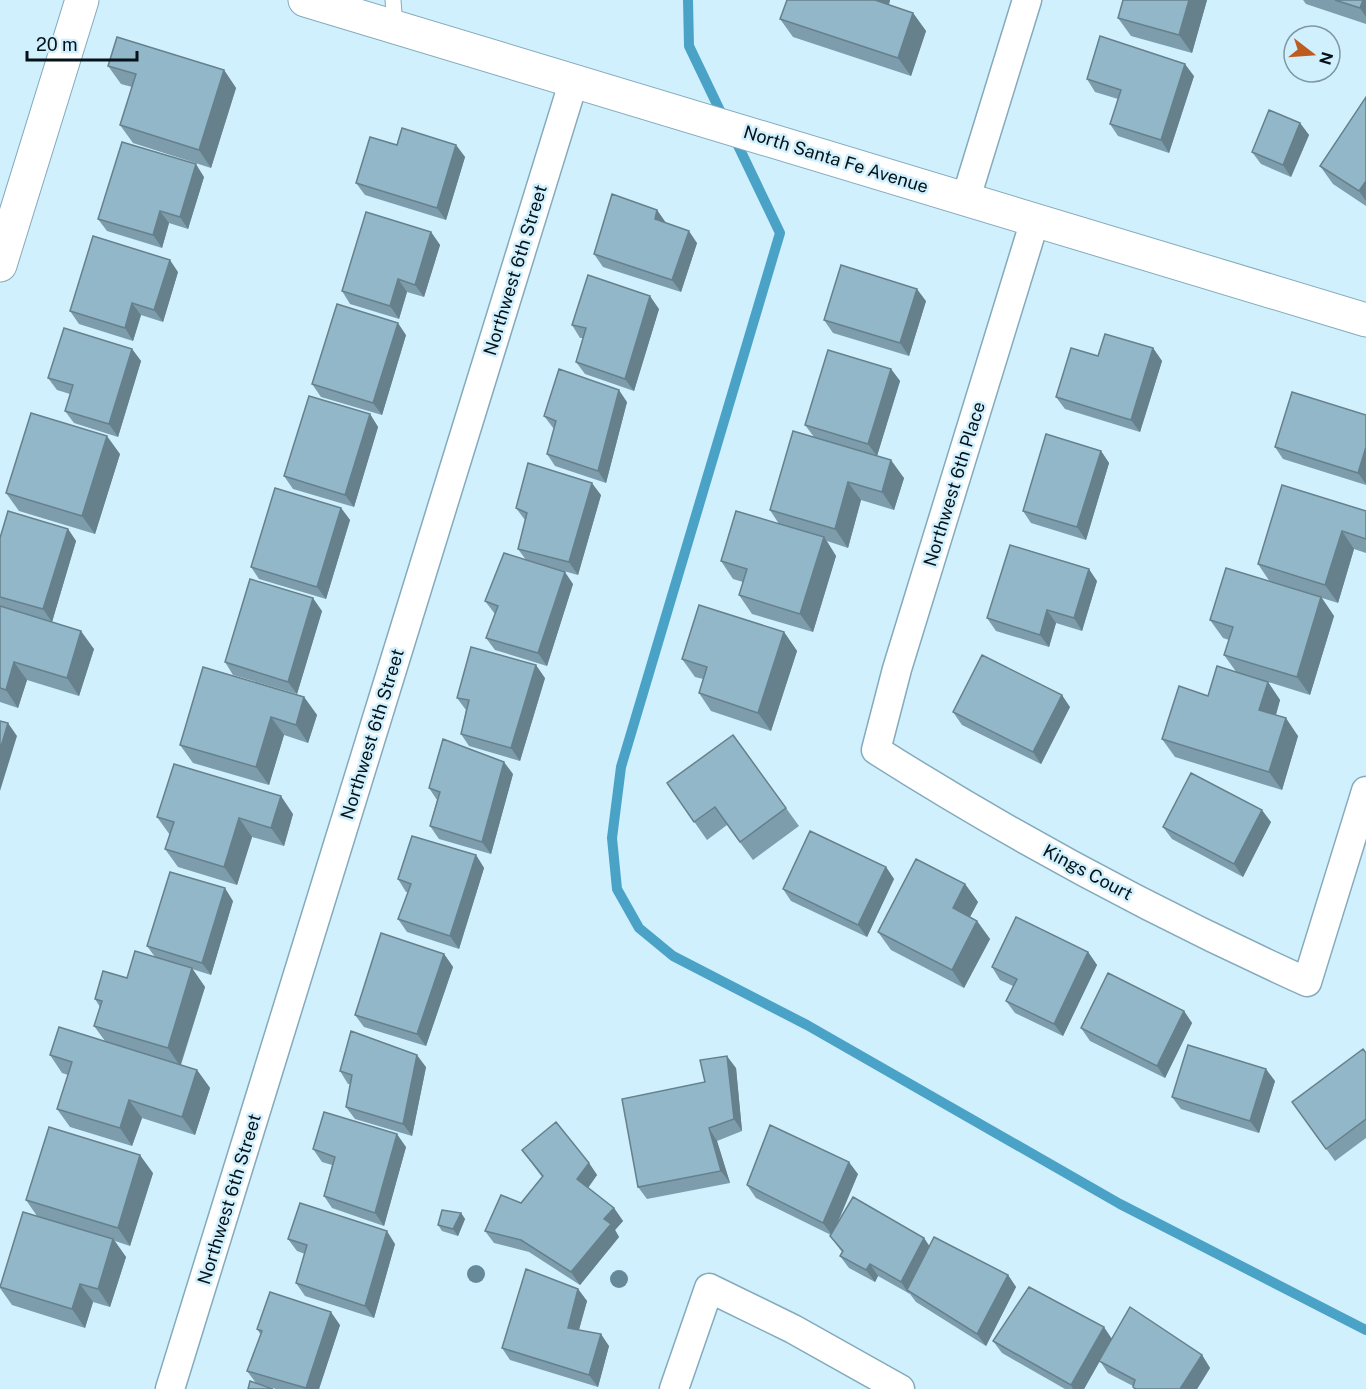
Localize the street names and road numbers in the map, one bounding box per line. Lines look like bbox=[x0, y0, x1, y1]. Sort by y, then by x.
street label: North Santa Fe Avenue bbox=[741, 121, 931, 197]
street label: Northwest 6th Street bbox=[479, 182, 551, 358]
street label: Northwest 6th Place bbox=[919, 399, 989, 569]
street label: Northwest 6th Street bbox=[336, 646, 408, 822]
street label: Kings Court bbox=[1040, 840, 1136, 904]
street label: Northwest 6th Street bbox=[193, 1111, 265, 1287]

